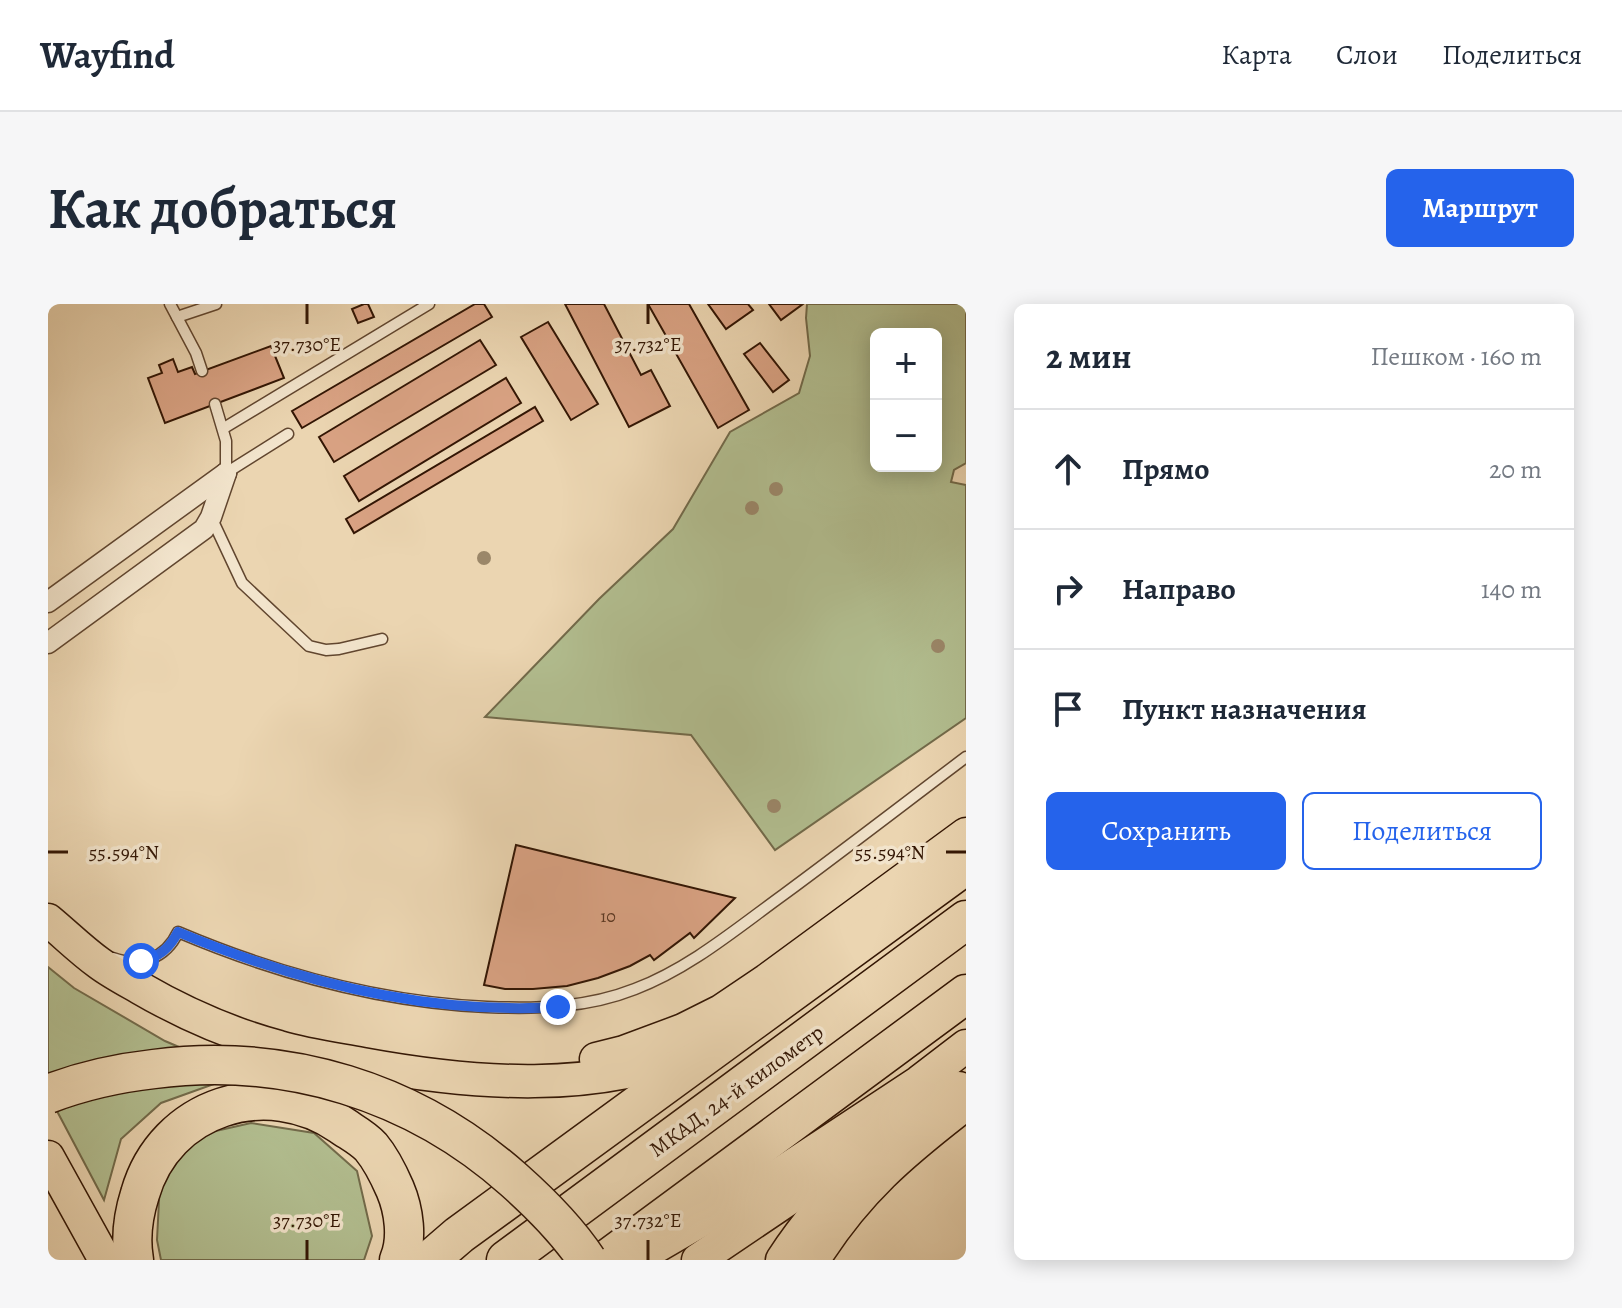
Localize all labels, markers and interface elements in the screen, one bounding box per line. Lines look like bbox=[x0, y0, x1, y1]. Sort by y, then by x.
text: Wayfind bbox=[40, 29, 175, 81]
text: Карта bbox=[1221, 36, 1292, 74]
text: Слои bbox=[1336, 36, 1398, 74]
text: Поделиться bbox=[1442, 36, 1582, 74]
button: Маршрут bbox=[1386, 169, 1574, 247]
text: Как добраться bbox=[48, 170, 397, 246]
map controls bbox=[870, 328, 942, 472]
button: + bbox=[870, 328, 942, 400]
text: 37.730°E bbox=[273, 331, 341, 358]
text: 37.732°E bbox=[615, 331, 681, 358]
text: 2 мин bbox=[1046, 333, 1132, 380]
text: Пешком · 160 m bbox=[1370, 339, 1542, 374]
button: − bbox=[870, 400, 942, 472]
icon: ahead bbox=[1046, 447, 1090, 491]
text: Прямо bbox=[1122, 449, 1209, 489]
text: 20 m bbox=[1489, 452, 1542, 487]
icon: right bbox=[1046, 567, 1090, 611]
text: Направо bbox=[1122, 569, 1236, 609]
text: 140 m bbox=[1481, 572, 1542, 607]
icon: arrive bbox=[1046, 687, 1090, 731]
text: Пункт назначения bbox=[1122, 689, 1367, 729]
button: Сохранить bbox=[1046, 792, 1286, 870]
button: Поделиться bbox=[1302, 792, 1542, 870]
text: 55.594°N bbox=[89, 839, 159, 866]
text: 55.594°N bbox=[855, 839, 925, 866]
house number: 10 bbox=[600, 904, 616, 928]
route start bbox=[123, 943, 159, 979]
route end bbox=[540, 989, 576, 1025]
street label: МКАД, 24-й километр bbox=[643, 1017, 830, 1164]
text: 37.730°E bbox=[273, 1207, 341, 1234]
text: 37.732°E bbox=[615, 1207, 681, 1234]

